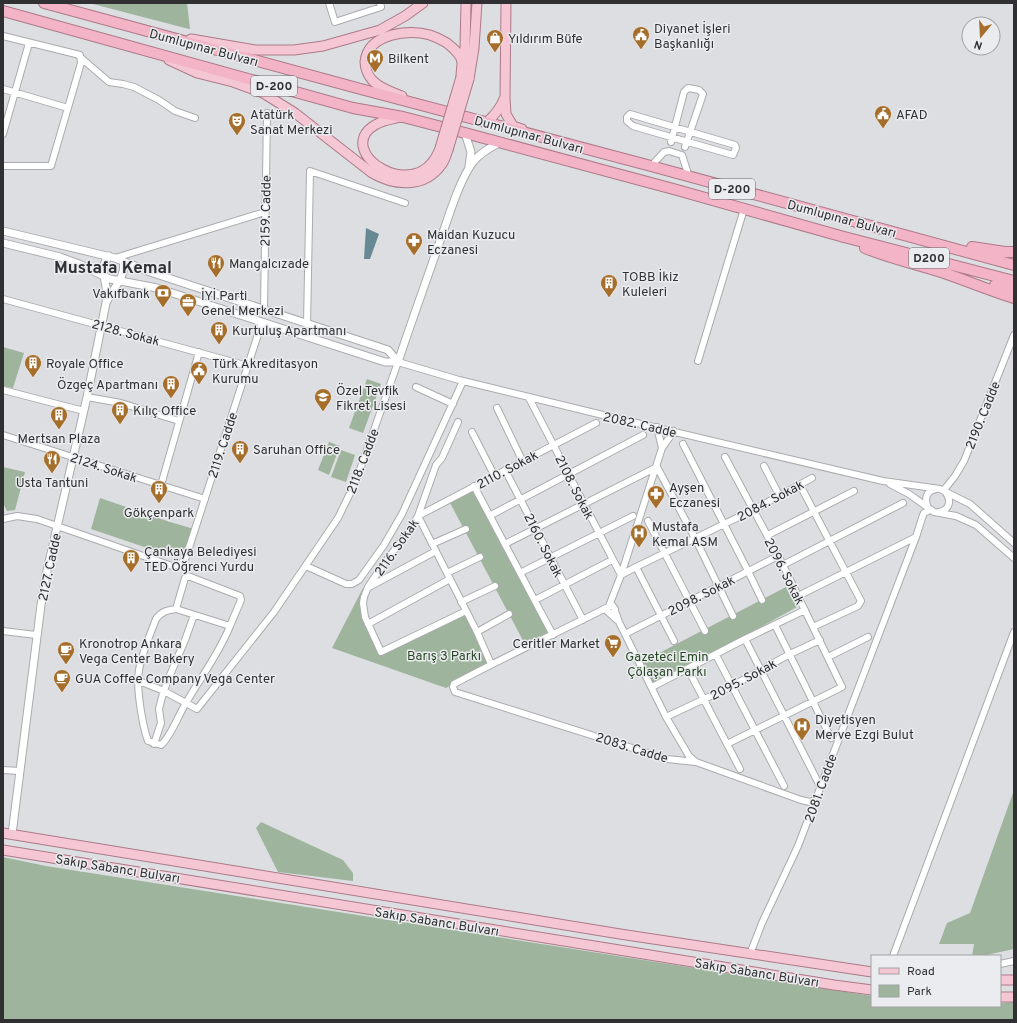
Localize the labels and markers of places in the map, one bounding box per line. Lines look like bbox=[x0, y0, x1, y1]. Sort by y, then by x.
place label: Diyanet İşleri Başkanlığı bbox=[654, 20, 730, 53]
public building icon: Diyanet İşleri Başkanlığı bbox=[631, 25, 651, 50]
shop icon: Yıldırım Büfe bbox=[485, 28, 505, 53]
place label: Yıldırım Büfe bbox=[508, 32, 583, 48]
metro station icon: Bilkent bbox=[365, 48, 385, 73]
place label: Bilkent bbox=[388, 52, 429, 68]
public building icon: AFAD bbox=[873, 104, 893, 129]
place label: Atatürk Sanat Merkezi bbox=[250, 108, 333, 139]
place label: AFAD bbox=[896, 108, 928, 124]
theatre icon: Atatürk Sanat Merkezi bbox=[227, 111, 247, 136]
place label: Maidan Kuzucu Eczanesi bbox=[427, 228, 515, 259]
pharmacy icon: Maidan Kuzucu Eczanesi bbox=[404, 231, 424, 256]
restaurant icon: Mangalcızade bbox=[206, 253, 226, 278]
place label: Mangalcızade bbox=[229, 257, 309, 273]
place label: TOBB İkiz Kuleleri bbox=[622, 268, 679, 301]
building icon: TOBB İkiz Kuleleri bbox=[599, 273, 619, 298]
bank icon: Vakıfbank bbox=[153, 283, 173, 308]
place label: Vakıfbank bbox=[92, 287, 150, 303]
place label: İYİ Parti Genel Merkezi bbox=[201, 287, 284, 320]
office icon: İYİ Parti Genel Merkezi bbox=[178, 292, 198, 317]
building icon: Kurtuluş Apartmanı bbox=[209, 320, 229, 345]
place label: Kurtuluş Apartmanı bbox=[232, 324, 346, 340]
building icon: Royale Office bbox=[23, 353, 43, 378]
place label: Royale Office bbox=[46, 357, 124, 373]
place label: Türk Akreditasyon Kurumu bbox=[212, 357, 318, 388]
public building icon: Türk Akreditasyon Kurumu bbox=[189, 360, 209, 385]
building icon: Özgeç Apartmanı bbox=[161, 374, 181, 399]
place label: Özgeç Apartmanı bbox=[57, 376, 158, 394]
place label: Özel Tevfik Fikret Lisesi bbox=[336, 382, 406, 415]
school or university icon: Özel Tevfik Fikret Lisesi bbox=[313, 387, 333, 412]
building icon: Kılıç Office bbox=[110, 400, 130, 425]
place label: Kılıç Office bbox=[133, 404, 196, 420]
building icon: Mertsan Plaza bbox=[49, 405, 69, 430]
place label: Mertsan Plaza bbox=[18, 432, 100, 448]
building icon: Saruhan Office bbox=[230, 439, 250, 464]
place label: Saruhan Office bbox=[253, 443, 340, 459]
restaurant icon: Usta Tantuni bbox=[42, 449, 62, 474]
place label: Usta Tantuni bbox=[16, 476, 88, 492]
building icon: Gökçenpark bbox=[149, 479, 169, 504]
place label: Ayşen Eczanesi bbox=[669, 481, 720, 512]
pharmacy icon: Ayşen Eczanesi bbox=[646, 484, 666, 509]
place label: Gökçenpark bbox=[124, 506, 194, 522]
place label: Mustafa Kemal ASM bbox=[652, 520, 718, 551]
hospital icon: Mustafa Kemal ASM bbox=[629, 523, 649, 548]
place label: Çankaya Belediyesi TED Öğrenci Yurdu bbox=[144, 545, 257, 576]
building icon: Çankaya Belediyesi TED Öğrenci Yurdu bbox=[121, 548, 141, 573]
supermarket icon: Ceritler Market bbox=[603, 633, 623, 658]
place label: Kronotrop Ankara Vega Center Bakery bbox=[79, 637, 195, 668]
place label: Ceritler Market bbox=[512, 637, 600, 653]
cafe icon: Kronotrop Ankara Vega Center Bakery bbox=[56, 640, 76, 665]
cafe icon: GUA Coffee Company Vega Center bbox=[52, 668, 72, 693]
place label: GUA Coffee Company Vega Center bbox=[75, 672, 275, 688]
place label: Diyetisyen Merve Ezgi Bulut bbox=[815, 713, 914, 744]
hospital icon: Diyetisyen Merve Ezgi Bulut bbox=[792, 716, 812, 741]

